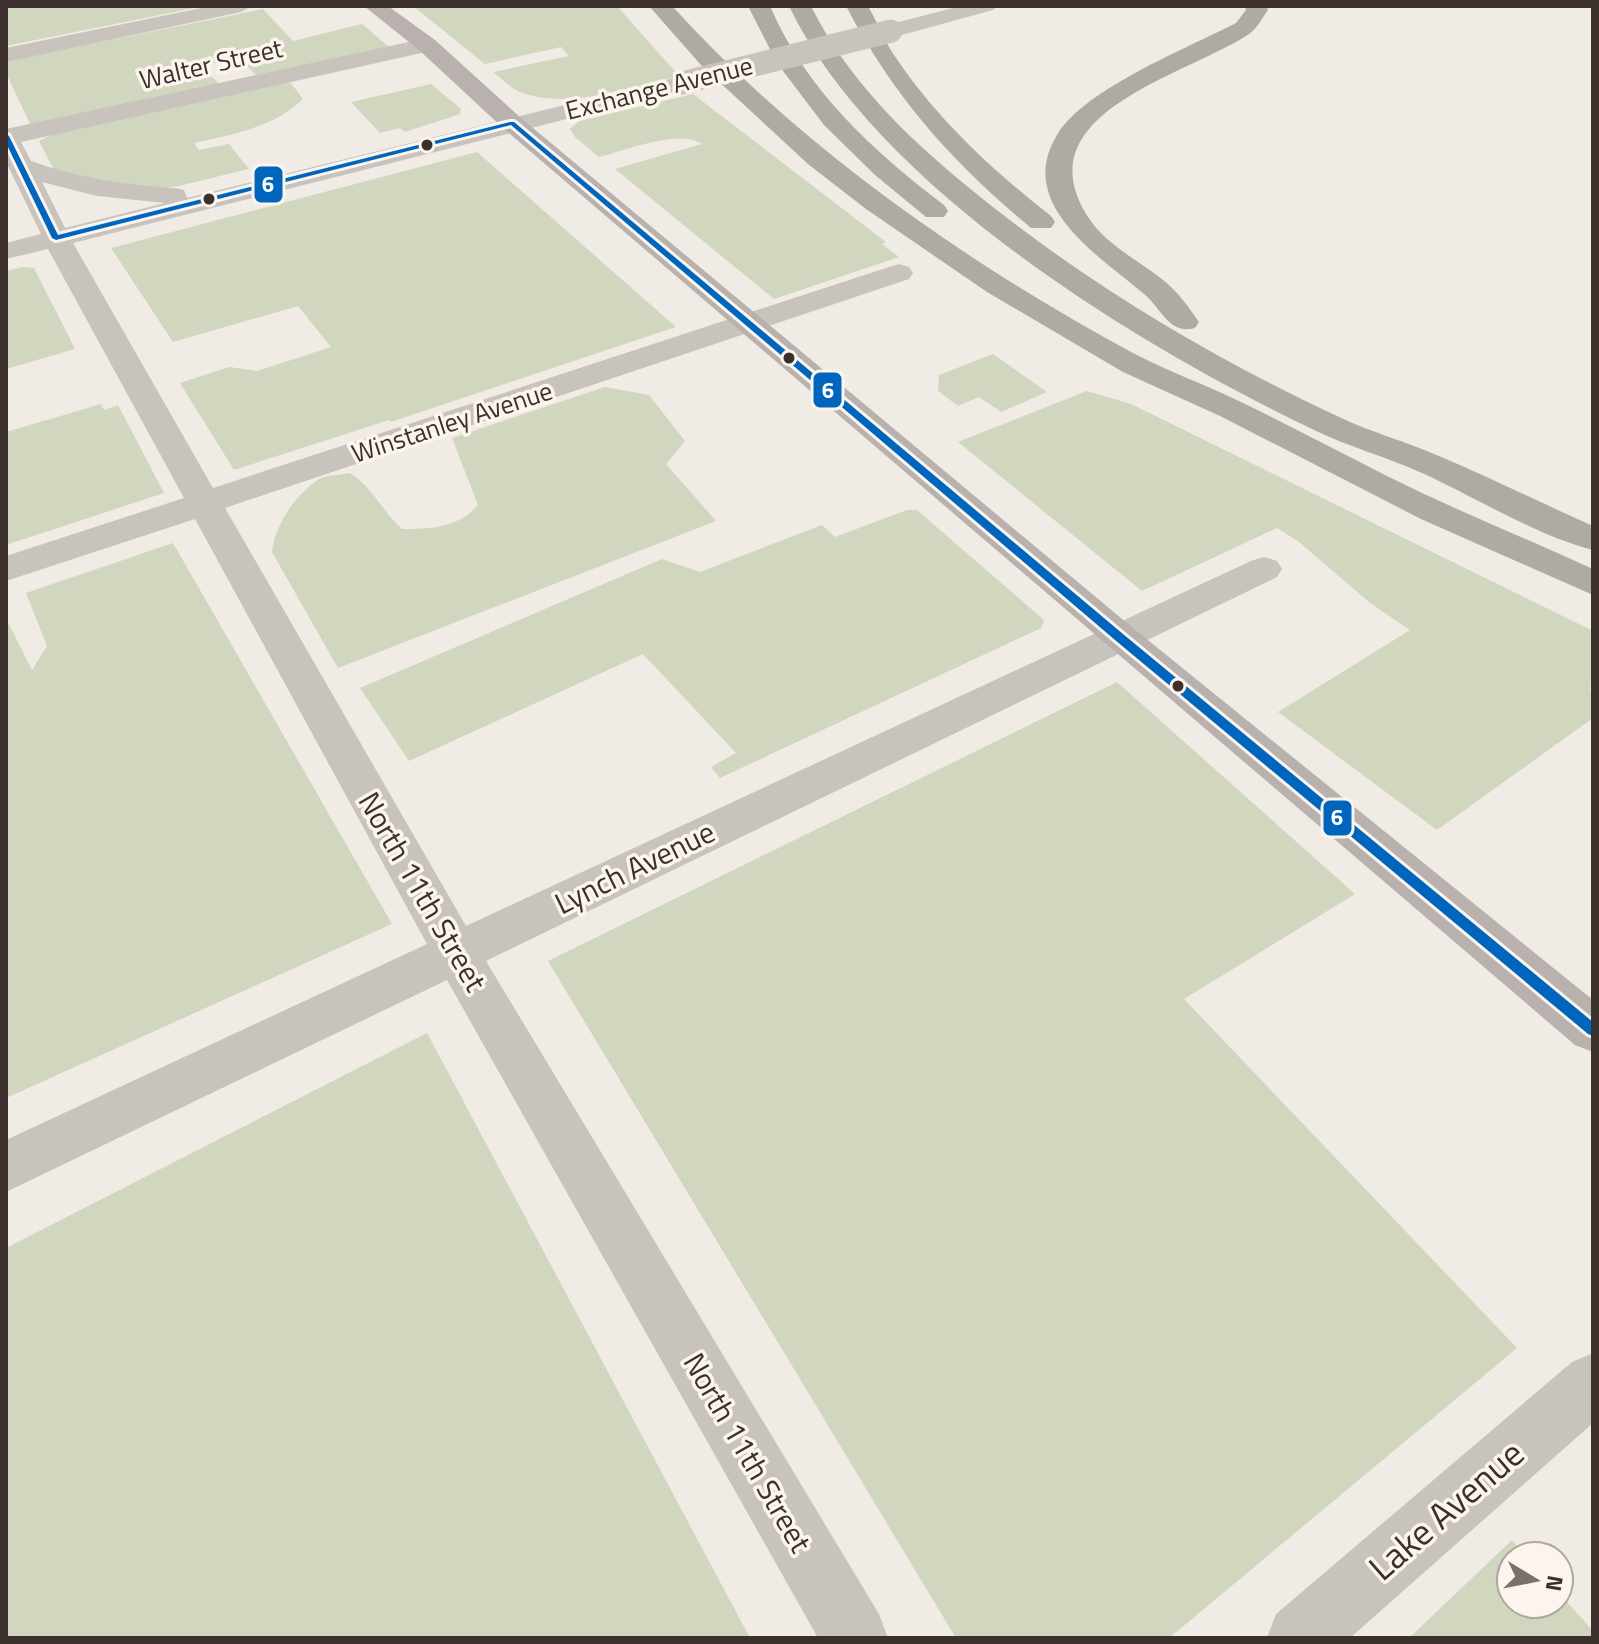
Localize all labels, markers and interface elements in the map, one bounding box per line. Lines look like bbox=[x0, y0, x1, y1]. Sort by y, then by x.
street label: Walter Street bbox=[136, 28, 286, 99]
street label: Exchange Avenue bbox=[561, 45, 757, 130]
unlabelled marker bbox=[419, 137, 435, 153]
line badge: 6 bbox=[253, 165, 284, 204]
text: 6 bbox=[262, 167, 274, 201]
unlabelled marker bbox=[201, 191, 217, 207]
unlabelled marker bbox=[781, 350, 797, 366]
street label: Winstanley Avenue bbox=[346, 371, 557, 472]
line badge: 6 bbox=[812, 371, 843, 409]
text: 6 bbox=[822, 373, 834, 407]
unlabelled marker bbox=[1170, 678, 1186, 694]
street label: North 11th Street bbox=[347, 783, 499, 1000]
line badge: 6 bbox=[1322, 799, 1353, 837]
text: 6 bbox=[1331, 800, 1343, 834]
street label: Lynch Avenue bbox=[547, 808, 722, 926]
street label: North 11th Street bbox=[672, 1344, 824, 1561]
street label: Lake Avenue bbox=[1356, 1426, 1536, 1593]
north arrow bbox=[1495, 1540, 1575, 1620]
text: N bbox=[1537, 1573, 1573, 1594]

